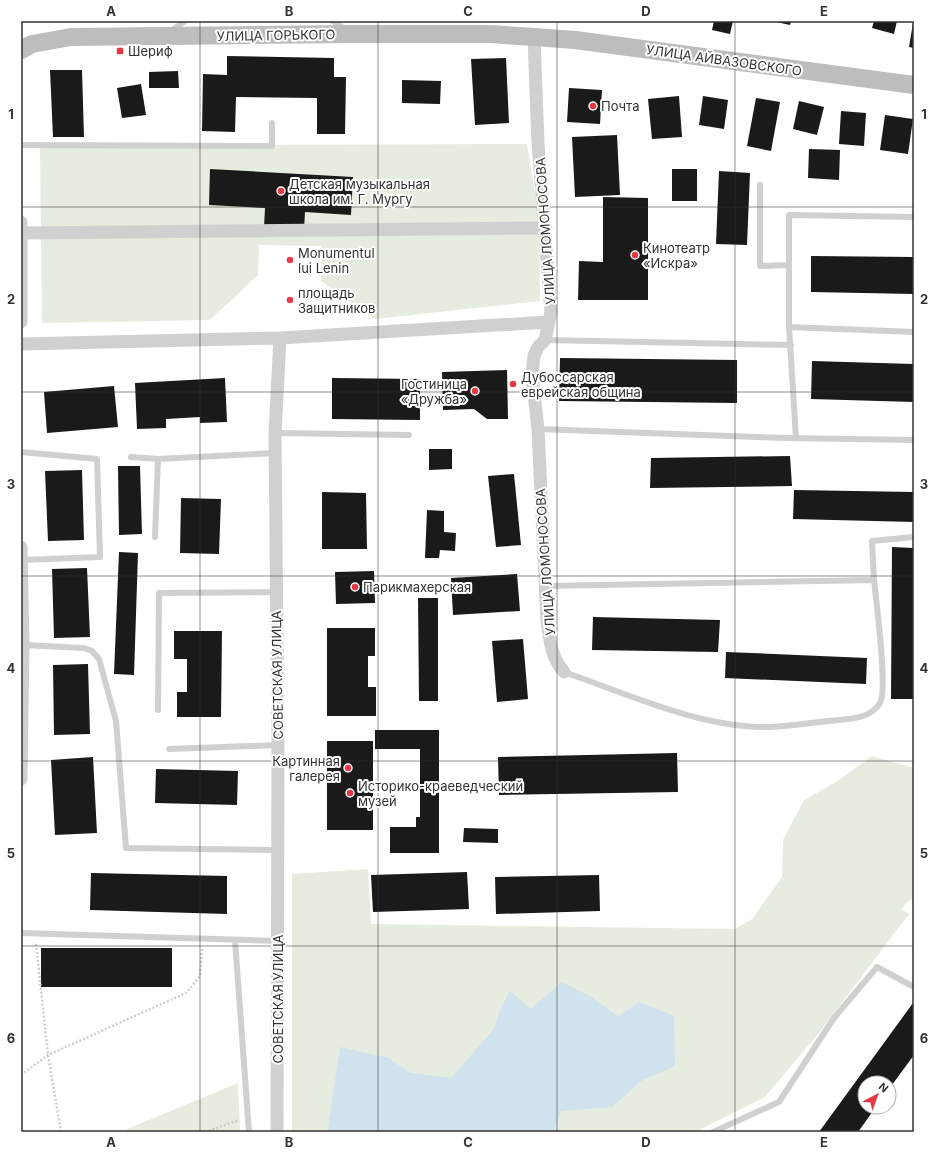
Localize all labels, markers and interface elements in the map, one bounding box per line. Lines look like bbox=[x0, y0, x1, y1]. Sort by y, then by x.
text: A bbox=[106, 3, 116, 19]
text: B bbox=[285, 3, 294, 19]
text: C bbox=[463, 3, 473, 19]
text: D bbox=[641, 3, 651, 19]
text: E bbox=[820, 3, 828, 19]
street label: УЛИЦА ГОРЬКОГО bbox=[216, 26, 336, 44]
street label: УЛИЦА АЙВАЗОВСКОГО bbox=[645, 41, 803, 79]
place label: Шериф bbox=[128, 43, 173, 59]
marker: Шериф bbox=[115, 46, 125, 56]
place label: Почта bbox=[601, 98, 639, 114]
marker: Почта bbox=[588, 101, 598, 111]
text: 1 bbox=[8, 106, 14, 122]
text: 1 bbox=[921, 106, 927, 122]
street label: УЛИЦА ЛОМОНОСОВА bbox=[532, 157, 558, 305]
place label: Детская музыкальная школа им. Г. Мургу bbox=[289, 176, 430, 207]
marker: Детская музыкальная школа им. Г. Мургу bbox=[276, 186, 286, 196]
place label: Кинотеатр «Искра» bbox=[643, 240, 710, 271]
place label: Monumentul lui Lenin bbox=[298, 245, 375, 276]
marker: Кинотеатр «Искра» bbox=[630, 250, 640, 260]
marker: Monumentul lui Lenin bbox=[285, 255, 295, 265]
place label: площадь Защитников bbox=[298, 285, 375, 316]
text: 2 bbox=[7, 291, 15, 307]
text: 2 bbox=[920, 291, 928, 307]
marker: площадь Защитников bbox=[285, 295, 295, 305]
place label: Дубоссарская еврейская община bbox=[521, 369, 641, 400]
place label: Гостиница «Дружба» bbox=[401, 376, 467, 407]
marker: Дубоссарская еврейская община bbox=[508, 379, 518, 389]
marker: Гостиница «Дружба» bbox=[470, 386, 480, 396]
text: 3 bbox=[7, 476, 15, 492]
text: 3 bbox=[920, 476, 928, 492]
street label: УЛИЦА ЛОМОНОСОВА bbox=[532, 488, 558, 636]
place label: Парикмахерская bbox=[363, 579, 471, 595]
marker: Парикмахерская bbox=[350, 582, 360, 592]
street label: СОВЕТСКАЯ УЛИЦА bbox=[268, 610, 286, 740]
text: 4 bbox=[7, 660, 16, 676]
text: 4 bbox=[920, 660, 929, 676]
place label: Картинная галерея bbox=[272, 753, 340, 784]
marker: Картинная галерея bbox=[343, 763, 353, 773]
place label: Историко-краеведческий музей bbox=[358, 778, 523, 809]
marker: Историко-краеведческий музей bbox=[345, 788, 355, 798]
text: 5 bbox=[7, 845, 15, 861]
text: 5 bbox=[920, 845, 928, 861]
street label: СОВЕТСКАЯ УЛИЦА bbox=[270, 934, 286, 1064]
text: 6 bbox=[7, 1030, 15, 1046]
text: 6 bbox=[920, 1030, 928, 1046]
north arrow bbox=[857, 1075, 897, 1115]
text: N bbox=[876, 1079, 891, 1095]
text: A bbox=[106, 1134, 116, 1150]
text: B bbox=[285, 1134, 294, 1150]
text: C bbox=[463, 1134, 473, 1150]
text: D bbox=[641, 1134, 651, 1150]
text: E bbox=[820, 1134, 828, 1150]

